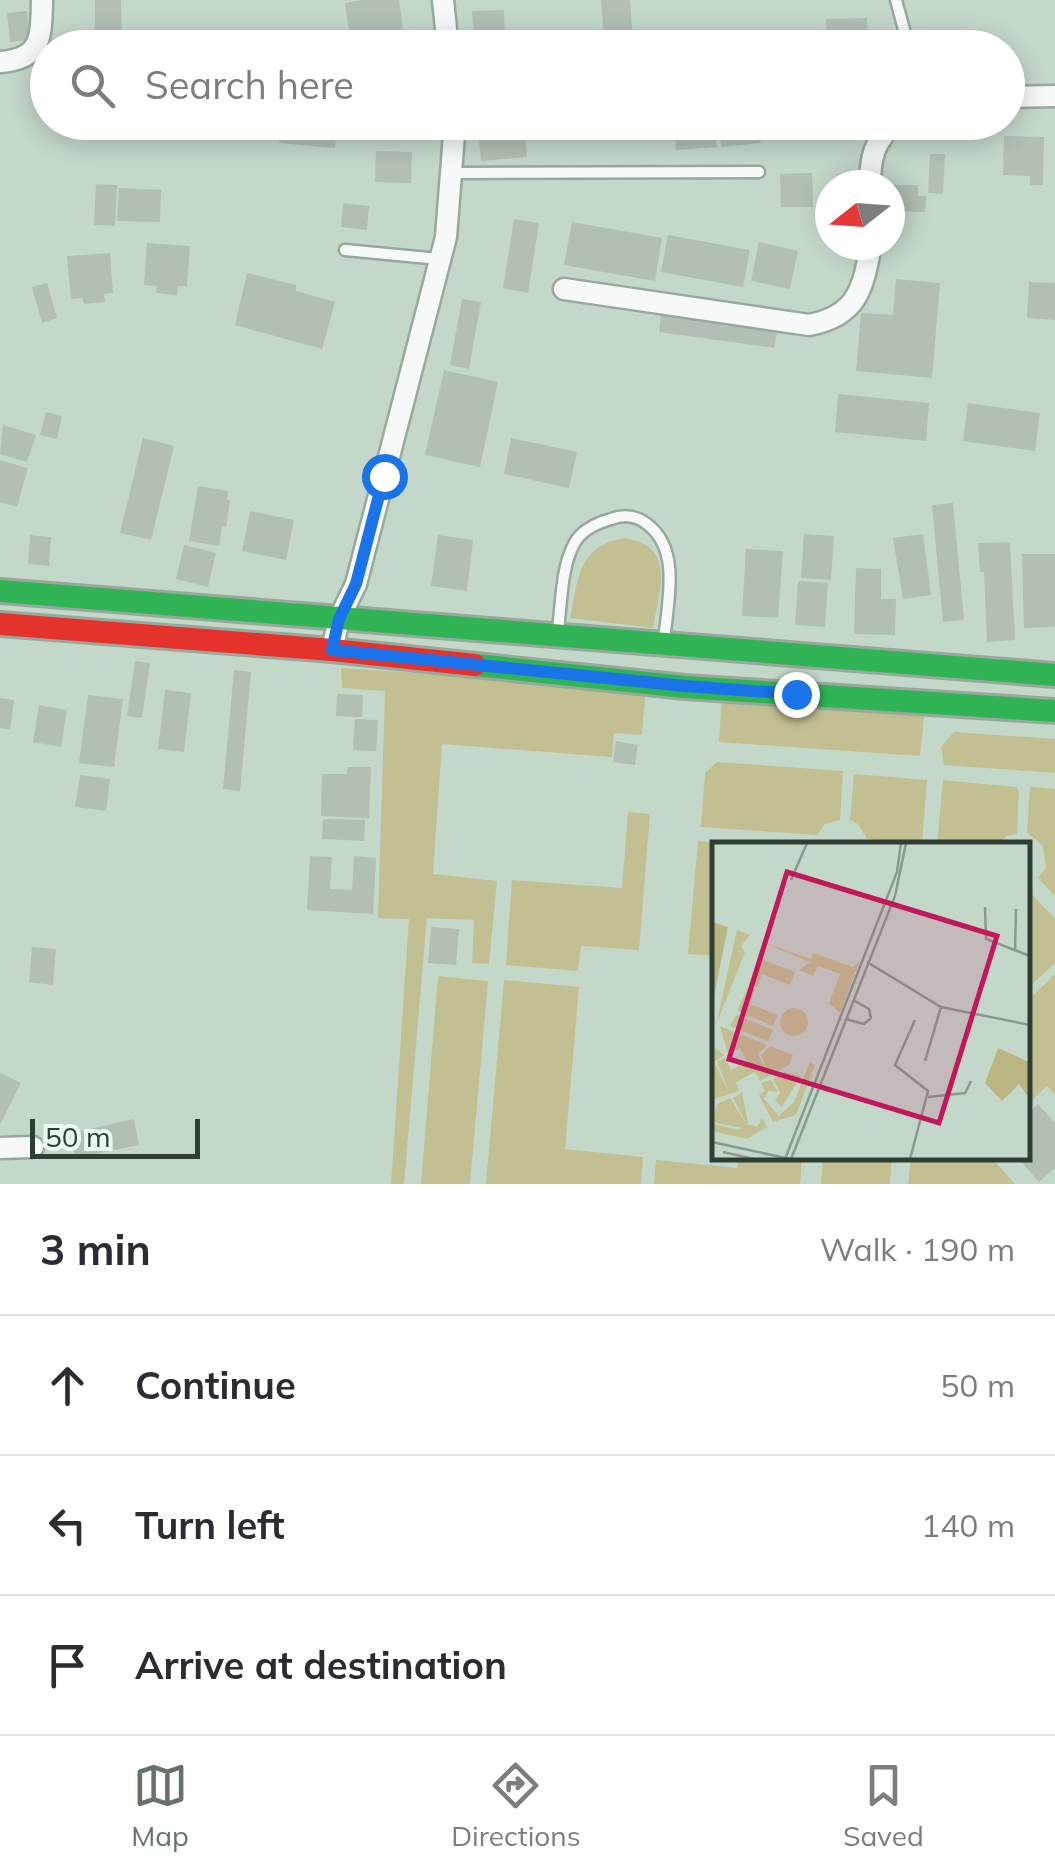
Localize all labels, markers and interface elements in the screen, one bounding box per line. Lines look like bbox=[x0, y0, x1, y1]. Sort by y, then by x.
search box bbox=[30, 30, 1025, 140]
icon: search bbox=[65, 58, 120, 113]
text: Search here bbox=[145, 61, 354, 109]
north arrow bbox=[815, 170, 905, 260]
route start bbox=[362, 454, 408, 500]
route end bbox=[774, 672, 820, 718]
inset map bbox=[712, 842, 1030, 1159]
scale bar bbox=[30, 1114, 200, 1158]
text: 50 m bbox=[45, 1119, 111, 1154]
text: 3 min bbox=[40, 1223, 151, 1276]
text: Walk · 190 m bbox=[820, 1229, 1015, 1269]
icon: ahead bbox=[40, 1358, 95, 1413]
text: Continue bbox=[135, 1361, 296, 1409]
text: 50 m bbox=[940, 1365, 1015, 1405]
icon: left bbox=[40, 1498, 95, 1553]
text: Turn left bbox=[135, 1501, 285, 1549]
text: 140 m bbox=[921, 1505, 1015, 1545]
icon: arrive bbox=[40, 1638, 95, 1693]
text: Arrive at destination bbox=[135, 1641, 507, 1689]
tab: Map bbox=[131, 1758, 189, 1853]
tab: Directions bbox=[451, 1758, 581, 1853]
tab: Saved bbox=[843, 1758, 924, 1853]

